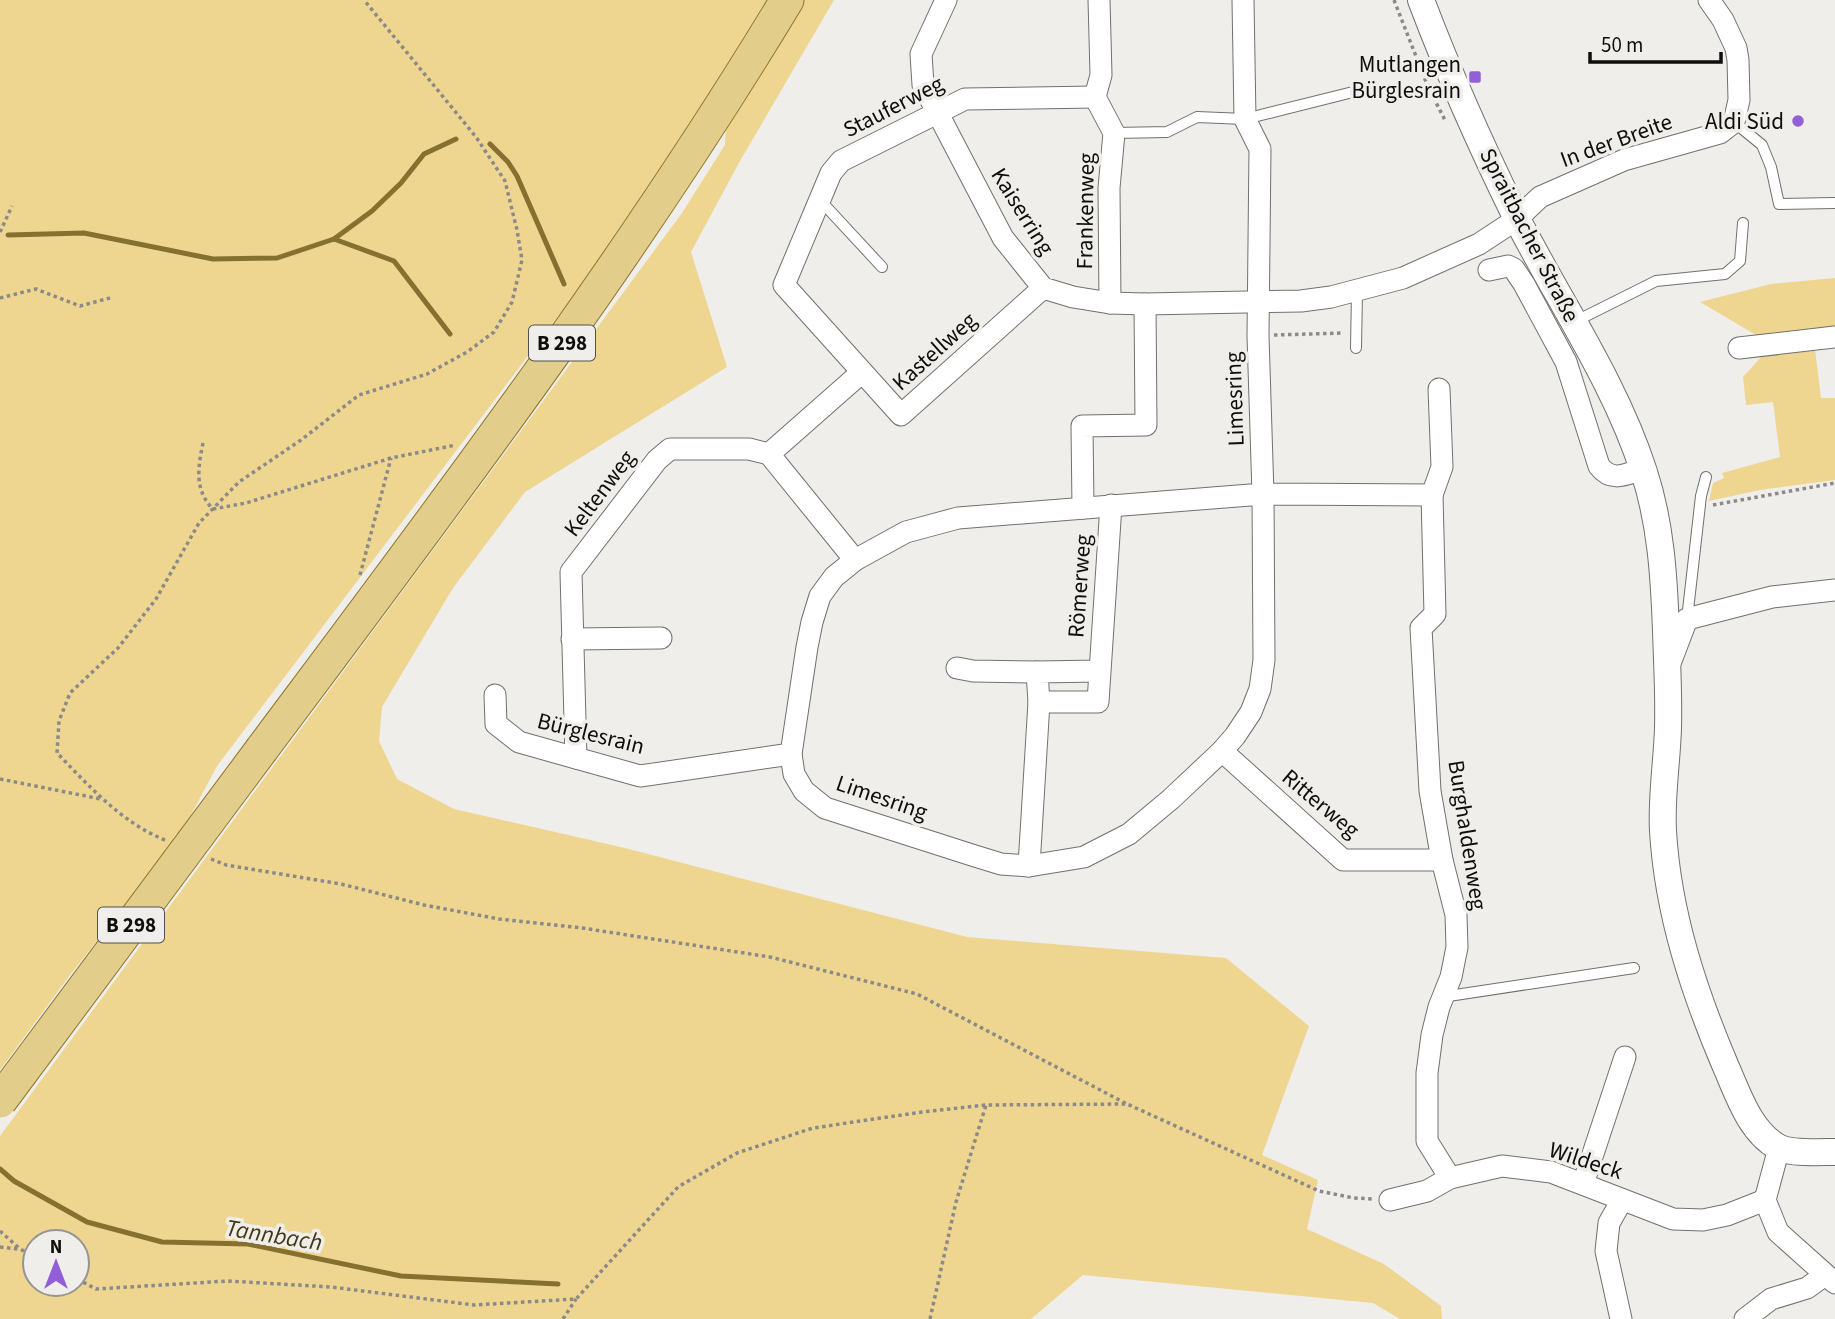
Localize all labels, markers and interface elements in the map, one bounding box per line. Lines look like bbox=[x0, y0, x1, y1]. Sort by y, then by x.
scale bar bbox=[1590, 21, 1721, 65]
text: 50 m bbox=[1601, 30, 1643, 60]
place label: Mutlangen Bürglesrain bbox=[1351, 48, 1461, 107]
street label: Stauferweg bbox=[837, 67, 949, 146]
marker: Mutlangen Bürglesrain bbox=[1467, 69, 1483, 85]
street label: In der Breite bbox=[1555, 105, 1677, 176]
place label: Aldi Süd bbox=[1705, 105, 1784, 138]
marker: Aldi Süd bbox=[1790, 113, 1806, 129]
street label: Spraitbacher Straße bbox=[1471, 142, 1588, 328]
street label: Frankenweg bbox=[1068, 152, 1103, 270]
street label: Kaiserring bbox=[983, 161, 1063, 262]
street label: Kastellweg bbox=[885, 304, 984, 398]
road number: B 298 bbox=[529, 326, 595, 360]
street label: Limesring bbox=[1216, 351, 1253, 447]
street label: Keltenweg bbox=[556, 443, 643, 544]
street label: Römerweg bbox=[1059, 533, 1100, 639]
street label: Bürglesrain bbox=[534, 704, 648, 763]
street label: Burghaldenweg bbox=[1439, 758, 1496, 913]
street label: Ritterweg bbox=[1275, 761, 1367, 846]
street label: Limesring bbox=[832, 766, 932, 829]
road number: B 298 bbox=[98, 908, 164, 942]
street label: Wildeck bbox=[1545, 1133, 1627, 1188]
water label: Tannbach bbox=[223, 1211, 325, 1260]
north arrow bbox=[21, 1228, 91, 1298]
text: N bbox=[50, 1234, 62, 1261]

